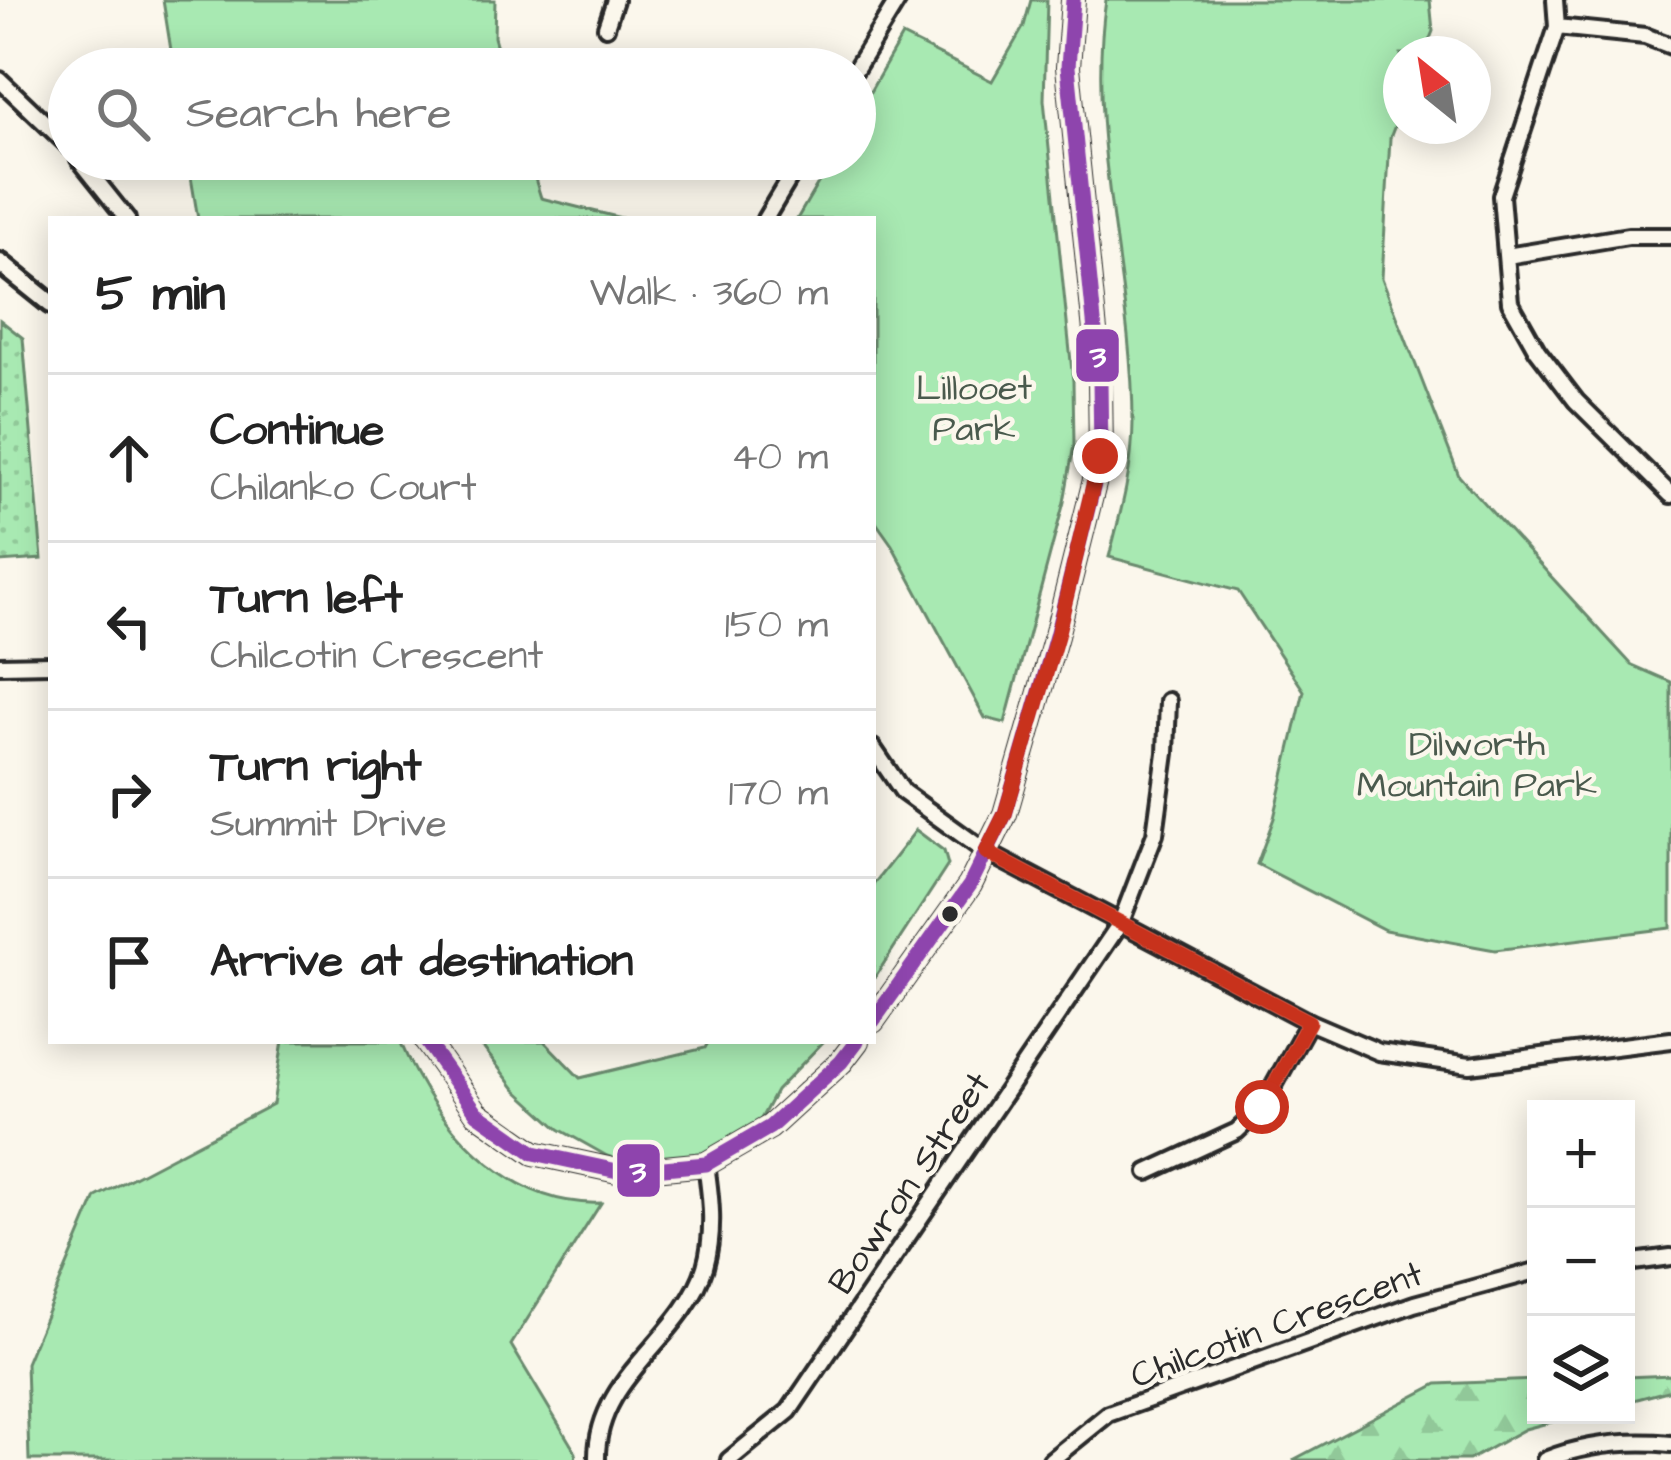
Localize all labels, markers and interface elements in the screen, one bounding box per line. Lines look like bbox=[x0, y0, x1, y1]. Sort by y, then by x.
north arrow bbox=[1383, 36, 1491, 144]
search box bbox=[48, 48, 876, 180]
icon: search bbox=[90, 81, 156, 147]
text: Search here bbox=[186, 83, 452, 145]
text: 5 min bbox=[96, 259, 225, 330]
text: Walk · 360 m bbox=[590, 267, 828, 321]
line badge: 3 bbox=[1074, 327, 1121, 384]
text: 3 bbox=[1089, 334, 1107, 380]
park label: Lillooet Park bbox=[916, 363, 1033, 455]
text: Continue bbox=[210, 400, 384, 462]
icon: ahead bbox=[96, 425, 162, 491]
route end bbox=[1073, 429, 1127, 483]
text: 40 m bbox=[731, 431, 828, 485]
text: Chilanko Court bbox=[210, 462, 476, 516]
text: Turn left bbox=[210, 568, 403, 630]
icon: left bbox=[96, 593, 162, 659]
text: 150 m bbox=[725, 599, 828, 653]
text: Chilcotin Crescent bbox=[210, 630, 543, 684]
park label: Dilworth Mountain Park bbox=[1357, 719, 1597, 811]
text: Turn right bbox=[210, 736, 422, 798]
icon: right bbox=[96, 761, 162, 827]
text: 170 m bbox=[728, 767, 828, 821]
text: Summit Drive bbox=[210, 798, 447, 852]
unlabelled marker bbox=[939, 903, 961, 925]
icon: arrive bbox=[96, 929, 162, 995]
text: Arrive at destination bbox=[210, 931, 633, 993]
street label: Bowron Street bbox=[817, 1062, 1004, 1305]
route start bbox=[1235, 1080, 1289, 1134]
map controls bbox=[1527, 1100, 1635, 1424]
button: + bbox=[1527, 1100, 1635, 1208]
line badge: 3 bbox=[615, 1142, 662, 1199]
text: 3 bbox=[629, 1149, 647, 1195]
button: − bbox=[1527, 1208, 1635, 1316]
street label: Chilcotin Crescent bbox=[1124, 1249, 1431, 1402]
button: layers bbox=[1527, 1316, 1635, 1424]

